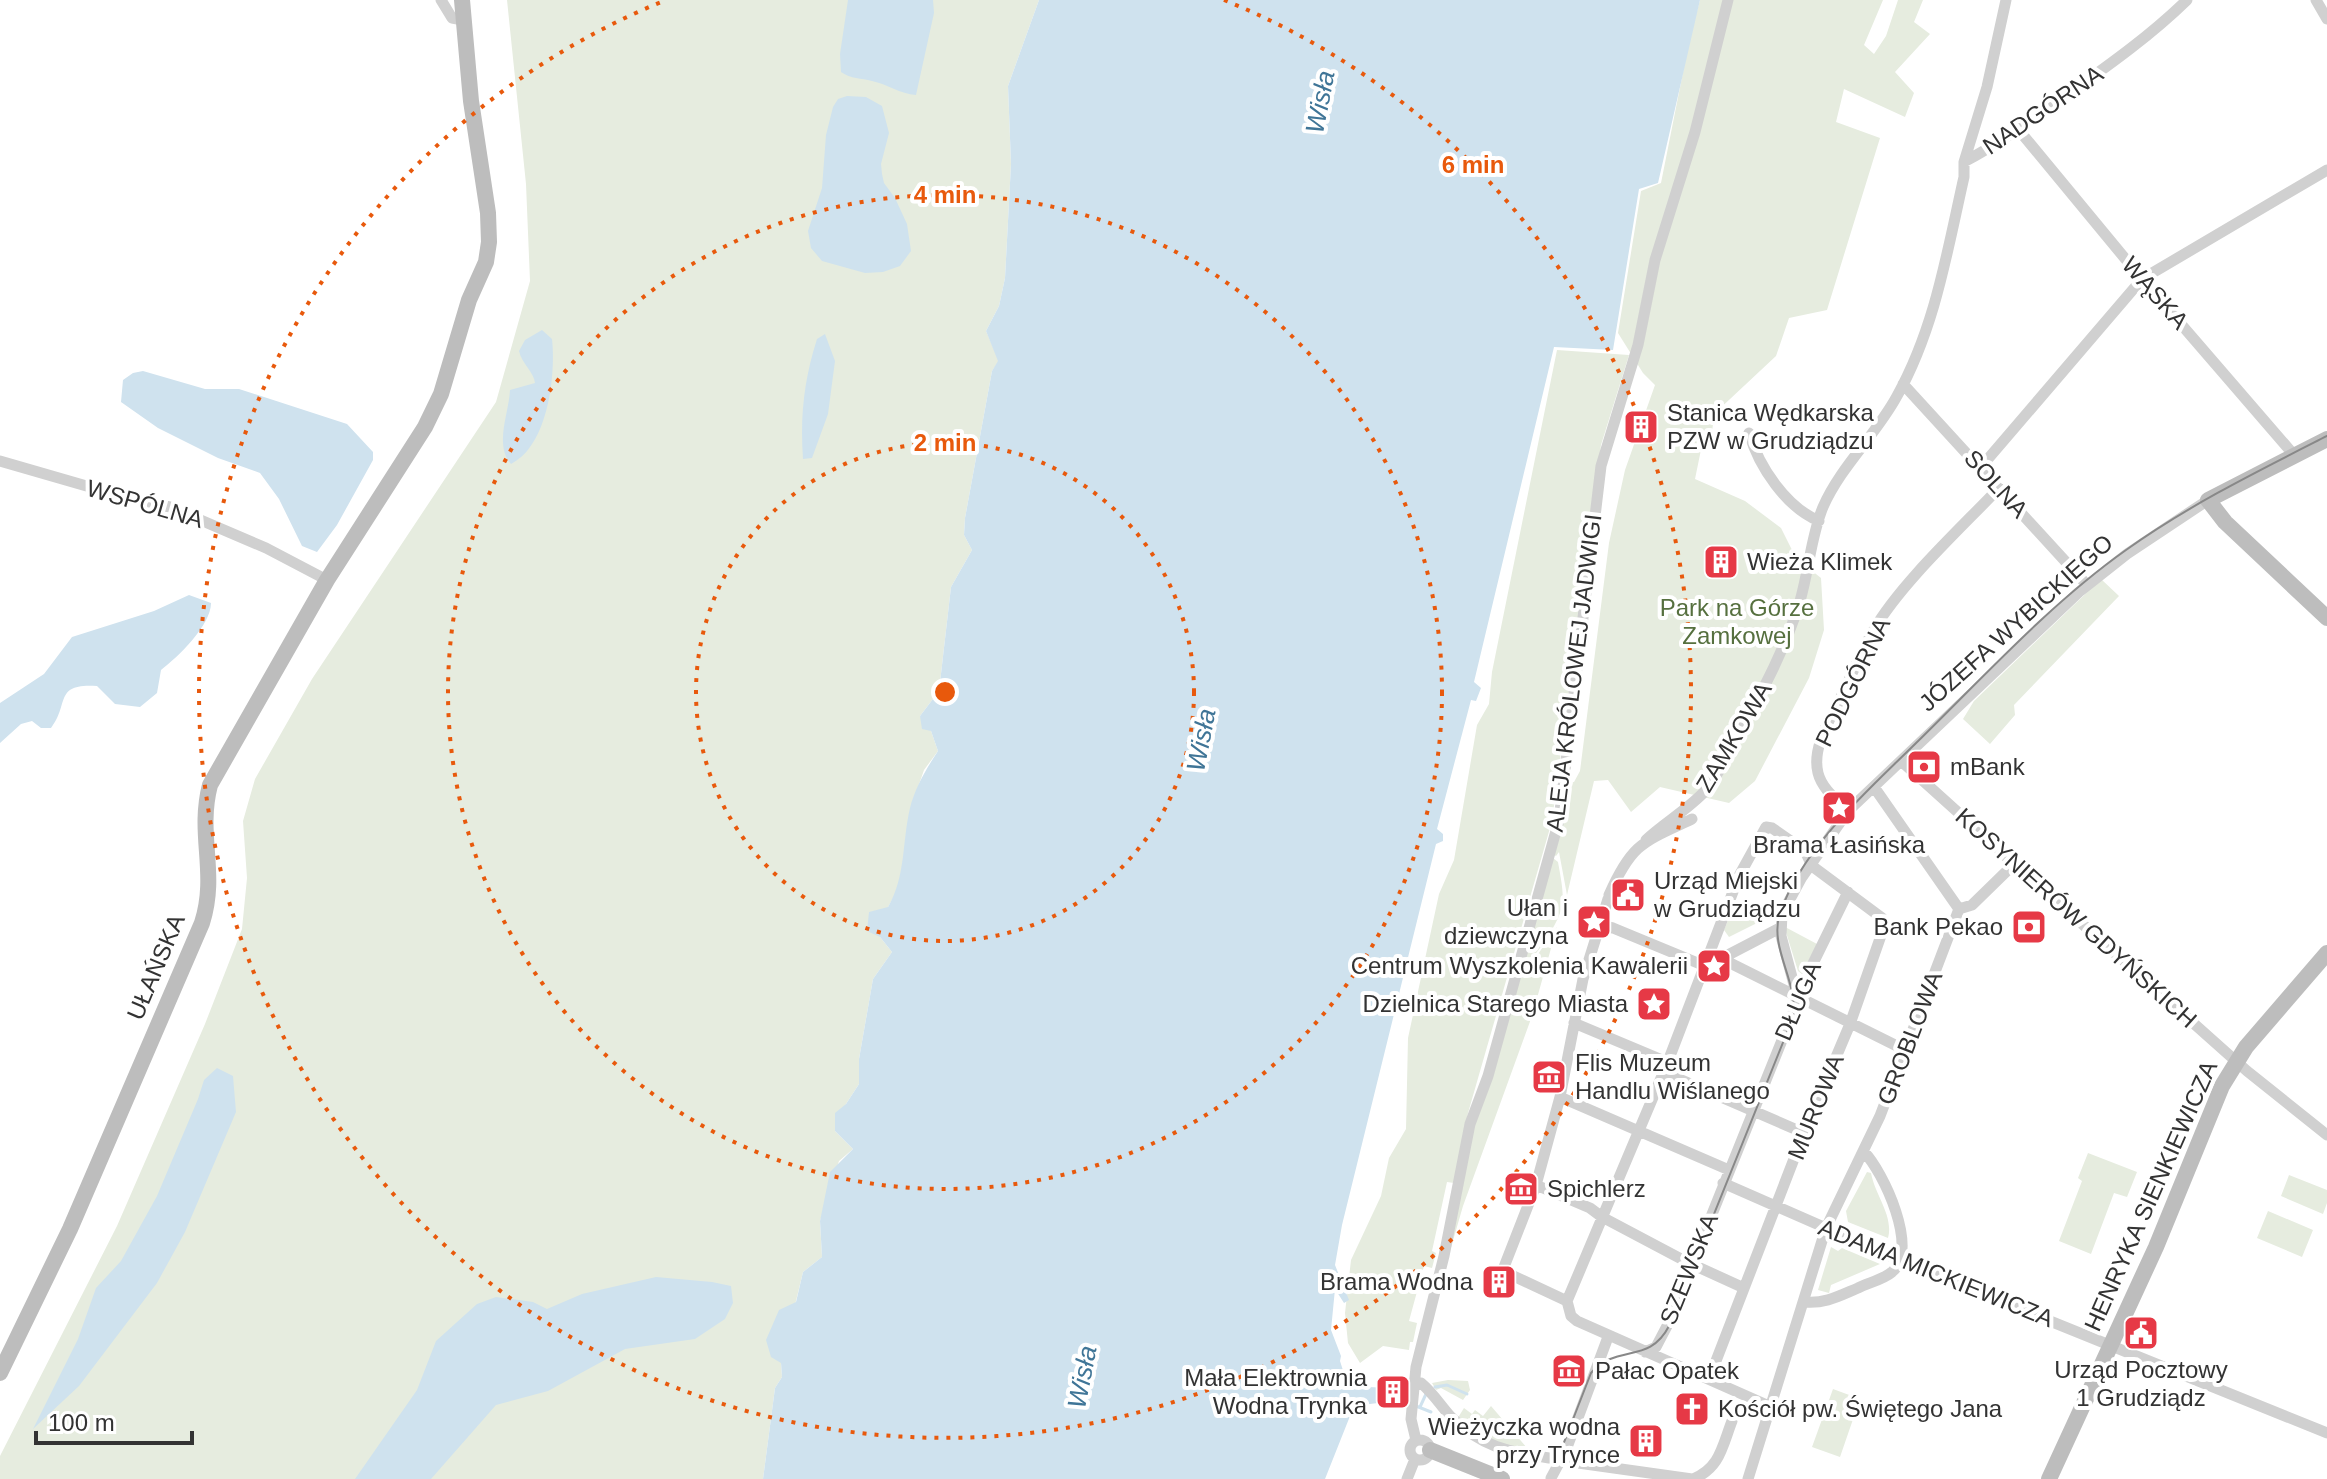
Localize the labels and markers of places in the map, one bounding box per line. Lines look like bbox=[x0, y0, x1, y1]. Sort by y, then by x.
place label: Stanica Wędkarska PZW w Grudziądzu bbox=[1667, 399, 1874, 454]
building icon: Stanica Wędkarska PZW w Grudziądzu bbox=[1622, 408, 1660, 446]
building icon: Wieża Klimek bbox=[1702, 543, 1740, 581]
place label: Wieża Klimek bbox=[1747, 548, 1893, 575]
centre of rings bbox=[931, 678, 959, 706]
bank icon: mBank bbox=[1905, 748, 1943, 786]
place label: mBank bbox=[1950, 753, 2026, 780]
place icon: Brama Łasińska bbox=[1820, 789, 1858, 827]
place label: Brama Łasińska bbox=[1753, 831, 1926, 858]
place label: Urząd Miejski w Grudziądzu bbox=[1653, 867, 1801, 922]
public building icon: Urząd Miejski w Grudziądzu bbox=[1609, 876, 1647, 914]
place label: Ułan i dziewczyna bbox=[1444, 894, 1569, 949]
place icon: Ułan i dziewczyna bbox=[1575, 903, 1613, 941]
bank icon: Bank Pekao bbox=[2010, 908, 2048, 946]
place label: Bank Pekao bbox=[1874, 913, 2003, 940]
place icon: Centrum Wyszkolenia Kawalerii bbox=[1695, 947, 1733, 985]
place label: Centrum Wyszkolenia Kawalerii bbox=[1351, 952, 1688, 979]
place icon: Dzielnica Starego Miasta bbox=[1635, 985, 1673, 1023]
place label: Dzielnica Starego Miasta bbox=[1363, 990, 1629, 1017]
place label: Flis Muzeum Handlu Wiślanego bbox=[1575, 1049, 1770, 1104]
museum icon: Flis Muzeum Handlu Wiślanego bbox=[1530, 1058, 1568, 1096]
museum icon: Spichlerz bbox=[1502, 1170, 1540, 1208]
place label: Spichlerz bbox=[1547, 1175, 1646, 1202]
building icon: Brama Wodna bbox=[1480, 1263, 1518, 1301]
place label: Brama Wodna bbox=[1320, 1268, 1474, 1295]
public building icon: Urząd Pocztowy 1 Grudziądz bbox=[2122, 1314, 2160, 1352]
museum icon: Pałac Opatek bbox=[1550, 1352, 1588, 1390]
place label: Urząd Pocztowy 1 Grudziądz bbox=[2054, 1356, 2228, 1411]
place label: Pałac Opatek bbox=[1595, 1357, 1740, 1384]
place label: Mała Elektrownia Wodna Trynka bbox=[1184, 1364, 1368, 1419]
building icon: Mała Elektrownia Wodna Trynka bbox=[1374, 1373, 1412, 1411]
church icon: Kościół pw. Świętego Jana bbox=[1673, 1390, 1711, 1428]
place label: Kościół pw. Świętego Jana bbox=[1718, 1395, 2003, 1422]
place label: Wieżyczka wodna przy Trynce bbox=[1428, 1413, 1621, 1468]
building icon: Wieżyczka wodna przy Trynce bbox=[1627, 1422, 1665, 1460]

